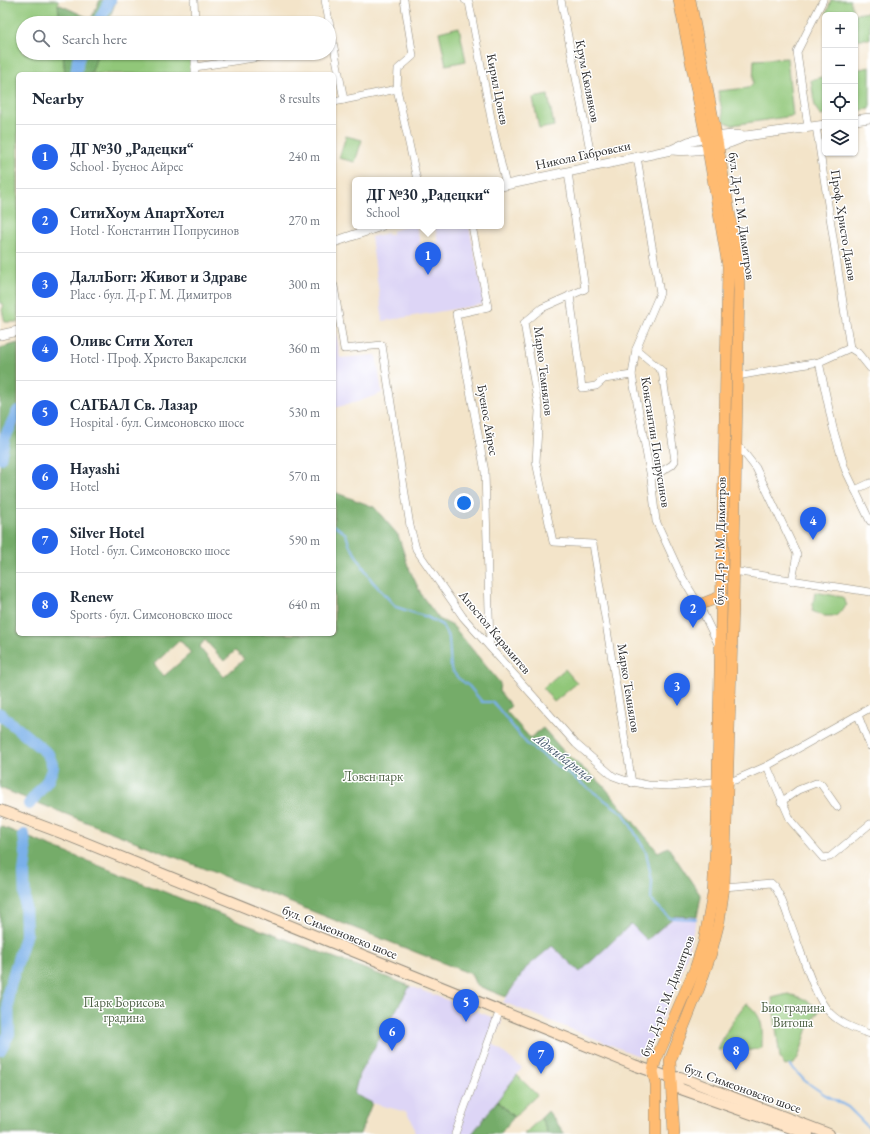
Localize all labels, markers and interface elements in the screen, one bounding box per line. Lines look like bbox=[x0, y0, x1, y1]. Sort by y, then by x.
map controls bbox=[822, 12, 858, 156]
button: + bbox=[822, 12, 858, 48]
search box bbox=[16, 16, 336, 60]
icon: search bbox=[30, 27, 52, 49]
text: Search here bbox=[62, 29, 127, 48]
street label: Крум Кюлявков bbox=[572, 38, 604, 124]
button: − bbox=[822, 48, 858, 84]
street label: Кирил Цонев bbox=[483, 52, 513, 126]
button: locate bbox=[822, 84, 858, 120]
text: Nearby bbox=[32, 87, 84, 109]
text: 8 results bbox=[279, 90, 320, 107]
button: layers bbox=[822, 120, 858, 156]
street label: Никола Габровски bbox=[534, 137, 632, 173]
text: ДГ №30 „Радецки“ bbox=[70, 139, 194, 158]
text: 1 bbox=[42, 148, 48, 165]
text: 240 m bbox=[289, 148, 320, 165]
street label: бул. Д-р Г. М. Димитров bbox=[725, 151, 759, 281]
text: School · Буенос Айрес bbox=[70, 158, 184, 175]
street label: Проф. Христо Данов bbox=[827, 168, 861, 282]
popup bbox=[352, 177, 504, 229]
text: ДГ №30 „Радецки“ bbox=[366, 185, 490, 204]
text: СитиХоум АпартХотел bbox=[70, 203, 224, 222]
text: School bbox=[366, 204, 400, 221]
text: 2 bbox=[42, 212, 48, 229]
text: 270 m bbox=[289, 212, 320, 229]
text: Hotel · Константин Попрусинов bbox=[70, 222, 239, 239]
pin: 1 bbox=[415, 242, 441, 275]
text: ДаллБогг: Живот и Здраве bbox=[70, 267, 247, 286]
text: 3 bbox=[42, 276, 48, 293]
text: 300 m bbox=[289, 276, 320, 293]
text: Place · бул. Д-р Г. М. Димитров bbox=[70, 286, 232, 303]
street label: Марко Темнялов bbox=[530, 325, 558, 417]
text: Оливс Сити Хотел bbox=[70, 331, 193, 350]
text: 4 bbox=[42, 340, 48, 357]
text: 360 m bbox=[289, 340, 320, 357]
text: Hotel · Проф. Христо Вакарелски bbox=[70, 350, 247, 367]
street label: Константин Попрусинов bbox=[637, 376, 675, 509]
street label: Буенос Айрес bbox=[473, 383, 503, 457]
text: САГБАЛ Св. Лазар bbox=[70, 395, 198, 414]
text: 5 bbox=[42, 404, 48, 421]
text: 530 m bbox=[289, 404, 320, 421]
text: Hospital · бул. Симеоновско шосе bbox=[70, 414, 244, 431]
text: Hayashi bbox=[70, 459, 120, 478]
text: 6 bbox=[42, 468, 48, 485]
text: 570 m bbox=[289, 468, 320, 485]
street label: бул. Д-р Г. М. Димитров bbox=[710, 476, 730, 605]
text: Hotel bbox=[70, 478, 99, 495]
your location bbox=[454, 493, 474, 513]
pin: 4 bbox=[800, 507, 826, 540]
text: Silver Hotel bbox=[70, 523, 144, 542]
text: 7 bbox=[42, 532, 48, 549]
text: 590 m bbox=[289, 532, 320, 549]
text: Hotel · бул. Симеоновско шосе bbox=[70, 542, 230, 559]
street label: Апостол Карамитев bbox=[454, 586, 535, 678]
text: Renew bbox=[70, 587, 114, 606]
pin: 2 bbox=[680, 595, 706, 628]
text: 8 bbox=[42, 596, 48, 613]
text: 640 m bbox=[289, 596, 320, 613]
text: Sports · бул. Симеоновско шосе bbox=[70, 606, 233, 623]
street label: Марко Темнялов bbox=[614, 642, 644, 734]
pin: 3 bbox=[664, 673, 690, 706]
water label: Аджибарица bbox=[530, 728, 598, 786]
park label: Ловен парк bbox=[343, 768, 404, 785]
street label: бул. Симеоновско шосе bbox=[280, 901, 400, 963]
street label: бул. Д-р Г. М. Димитров bbox=[636, 933, 698, 1059]
pin: 5 bbox=[453, 989, 479, 1022]
park label: Парк Борисова градина bbox=[83, 994, 165, 1026]
park label: Био градина Витоша bbox=[761, 999, 826, 1031]
pin: 6 bbox=[379, 1018, 405, 1051]
pin: 8 bbox=[723, 1037, 749, 1070]
pin: 7 bbox=[528, 1041, 554, 1074]
street label: бул. Симеоновско шосе bbox=[682, 1059, 804, 1117]

